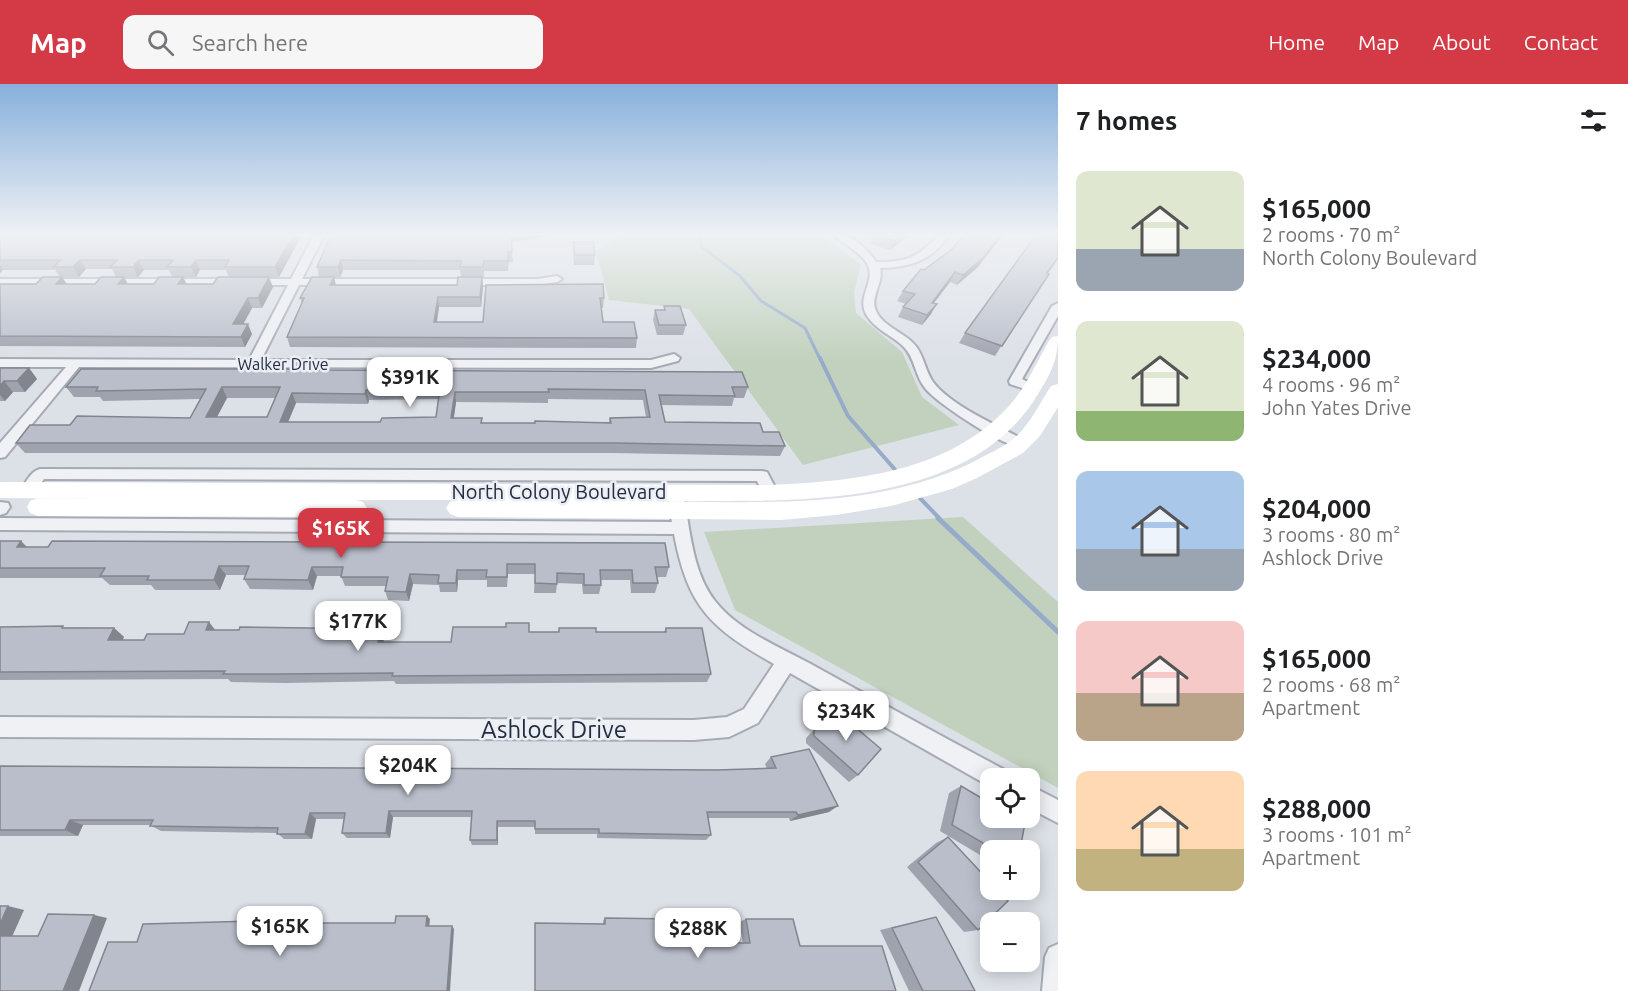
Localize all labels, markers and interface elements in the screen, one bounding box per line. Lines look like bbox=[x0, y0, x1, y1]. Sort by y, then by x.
search box bbox=[123, 15, 543, 69]
icon: search bbox=[144, 26, 177, 59]
text: Map bbox=[30, 27, 87, 58]
text: Search here bbox=[192, 30, 308, 55]
text: Home bbox=[1268, 30, 1325, 54]
text: Map bbox=[1358, 30, 1399, 54]
text: About bbox=[1432, 30, 1491, 54]
text: Contact bbox=[1524, 30, 1598, 54]
icon: filters bbox=[1577, 104, 1610, 137]
text: 7 homes bbox=[1076, 106, 1177, 135]
text: $165,000 bbox=[1262, 194, 1371, 223]
icon: home bbox=[1124, 195, 1196, 267]
text: 2 rooms · 70 m² bbox=[1262, 223, 1400, 246]
text: North Colony Boulevard bbox=[1262, 246, 1477, 269]
text: $234,000 bbox=[1262, 344, 1371, 373]
icon: home bbox=[1124, 345, 1196, 417]
street label: Walker Drive bbox=[237, 355, 329, 373]
pin: $391K bbox=[368, 357, 452, 408]
text: $391K bbox=[381, 365, 439, 388]
text: 4 rooms · 96 m² bbox=[1262, 373, 1400, 396]
text: John Yates Drive bbox=[1262, 396, 1412, 419]
street label: North Colony Boulevard bbox=[451, 480, 667, 503]
text: $204,000 bbox=[1262, 494, 1371, 523]
icon: home bbox=[1124, 495, 1196, 567]
pin: $165K bbox=[299, 508, 383, 559]
text: $165K bbox=[312, 516, 370, 539]
text: 3 rooms · 80 m² bbox=[1262, 523, 1400, 546]
text: Ashlock Drive bbox=[1262, 546, 1384, 569]
pin: $177K bbox=[316, 601, 400, 652]
text: $177K bbox=[329, 609, 387, 632]
text: $165,000 bbox=[1262, 644, 1371, 673]
icon: home bbox=[1124, 645, 1196, 717]
text: 2 rooms · 68 m² bbox=[1262, 673, 1400, 696]
pin: $234K bbox=[804, 691, 888, 742]
text: Apartment bbox=[1262, 696, 1360, 719]
text: $234K bbox=[817, 699, 875, 722]
street label: Ashlock Drive bbox=[481, 716, 627, 743]
pin: $204K bbox=[366, 745, 450, 796]
text: $204K bbox=[379, 753, 437, 776]
map controls bbox=[980, 768, 1040, 972]
button: locate bbox=[980, 768, 1040, 828]
text: $288,000 bbox=[1262, 794, 1371, 823]
icon: home bbox=[1124, 795, 1196, 867]
text: 3 rooms · 101 m² bbox=[1262, 823, 1412, 846]
button: + bbox=[980, 840, 1040, 900]
text: Apartment bbox=[1262, 846, 1360, 869]
pin: $165K bbox=[238, 906, 322, 957]
pin: $288K bbox=[656, 908, 740, 959]
button: − bbox=[980, 912, 1040, 972]
text: $165K bbox=[251, 914, 309, 937]
text: $288K bbox=[669, 916, 727, 939]

